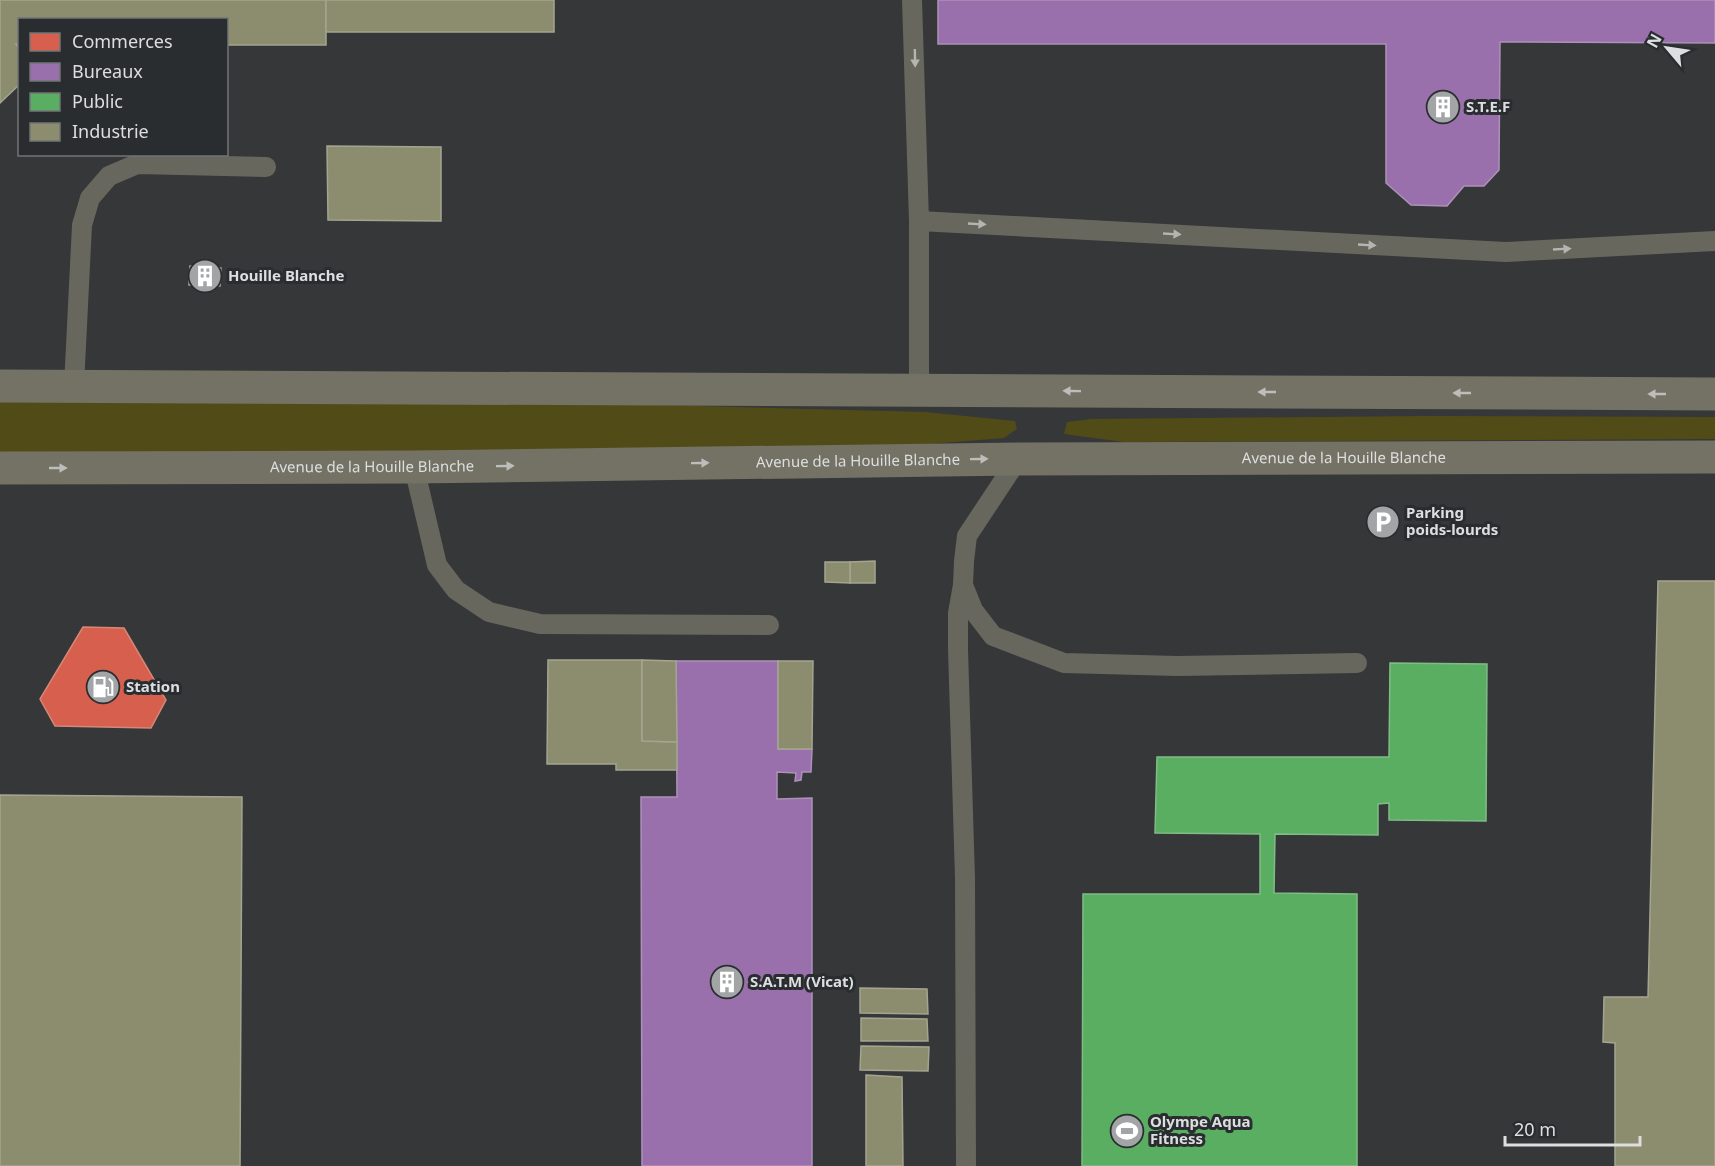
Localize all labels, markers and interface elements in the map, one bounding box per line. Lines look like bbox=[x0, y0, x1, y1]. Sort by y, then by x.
legend bbox=[18, 18, 228, 156]
north arrow bbox=[1637, 18, 1697, 78]
text: Commerces bbox=[72, 29, 173, 53]
text: N bbox=[1641, 30, 1667, 52]
one-way arrow bbox=[910, 49, 919, 68]
text: Bureaux bbox=[72, 59, 143, 83]
text: Public bbox=[72, 89, 123, 113]
building icon: S.T.E.F bbox=[1425, 89, 1461, 125]
place label: S.T.E.F bbox=[1466, 96, 1510, 116]
text: Industrie bbox=[72, 119, 149, 143]
one-way arrow bbox=[968, 220, 987, 229]
one-way arrow bbox=[1163, 230, 1182, 239]
one-way arrow bbox=[1357, 240, 1376, 249]
one-way arrow bbox=[1552, 244, 1571, 253]
building icon: Houille Blanche bbox=[187, 258, 223, 294]
place label: Houille Blanche bbox=[228, 265, 345, 285]
one-way arrow bbox=[1062, 386, 1081, 396]
one-way arrow bbox=[1257, 387, 1276, 397]
one-way arrow bbox=[1452, 388, 1471, 398]
one-way arrow bbox=[1647, 389, 1666, 399]
street label: Avenue de la Houille Blanche bbox=[1242, 447, 1446, 467]
street label: Avenue de la Houille Blanche bbox=[756, 449, 960, 471]
street label: Avenue de la Houille Blanche bbox=[270, 455, 474, 476]
one-way arrow bbox=[970, 455, 989, 464]
one-way arrow bbox=[691, 458, 710, 468]
one-way arrow bbox=[496, 461, 515, 471]
one-way arrow bbox=[49, 463, 68, 473]
place label: Parking poids-lourds bbox=[1406, 502, 1498, 539]
parking icon: Parking poids-lourds bbox=[1365, 504, 1401, 540]
fuel station icon: Station bbox=[85, 669, 121, 705]
place label: Station bbox=[126, 676, 180, 696]
building icon: S.A.T.M (Vicat) bbox=[709, 964, 745, 1000]
place label: S.A.T.M (Vicat) bbox=[750, 971, 854, 991]
scale bar bbox=[1505, 1109, 1640, 1147]
place label: Olympe Aqua Fitness bbox=[1150, 1111, 1250, 1148]
sports icon: Olympe Aqua Fitness bbox=[1109, 1113, 1145, 1149]
text: 20 m bbox=[1514, 1117, 1556, 1141]

